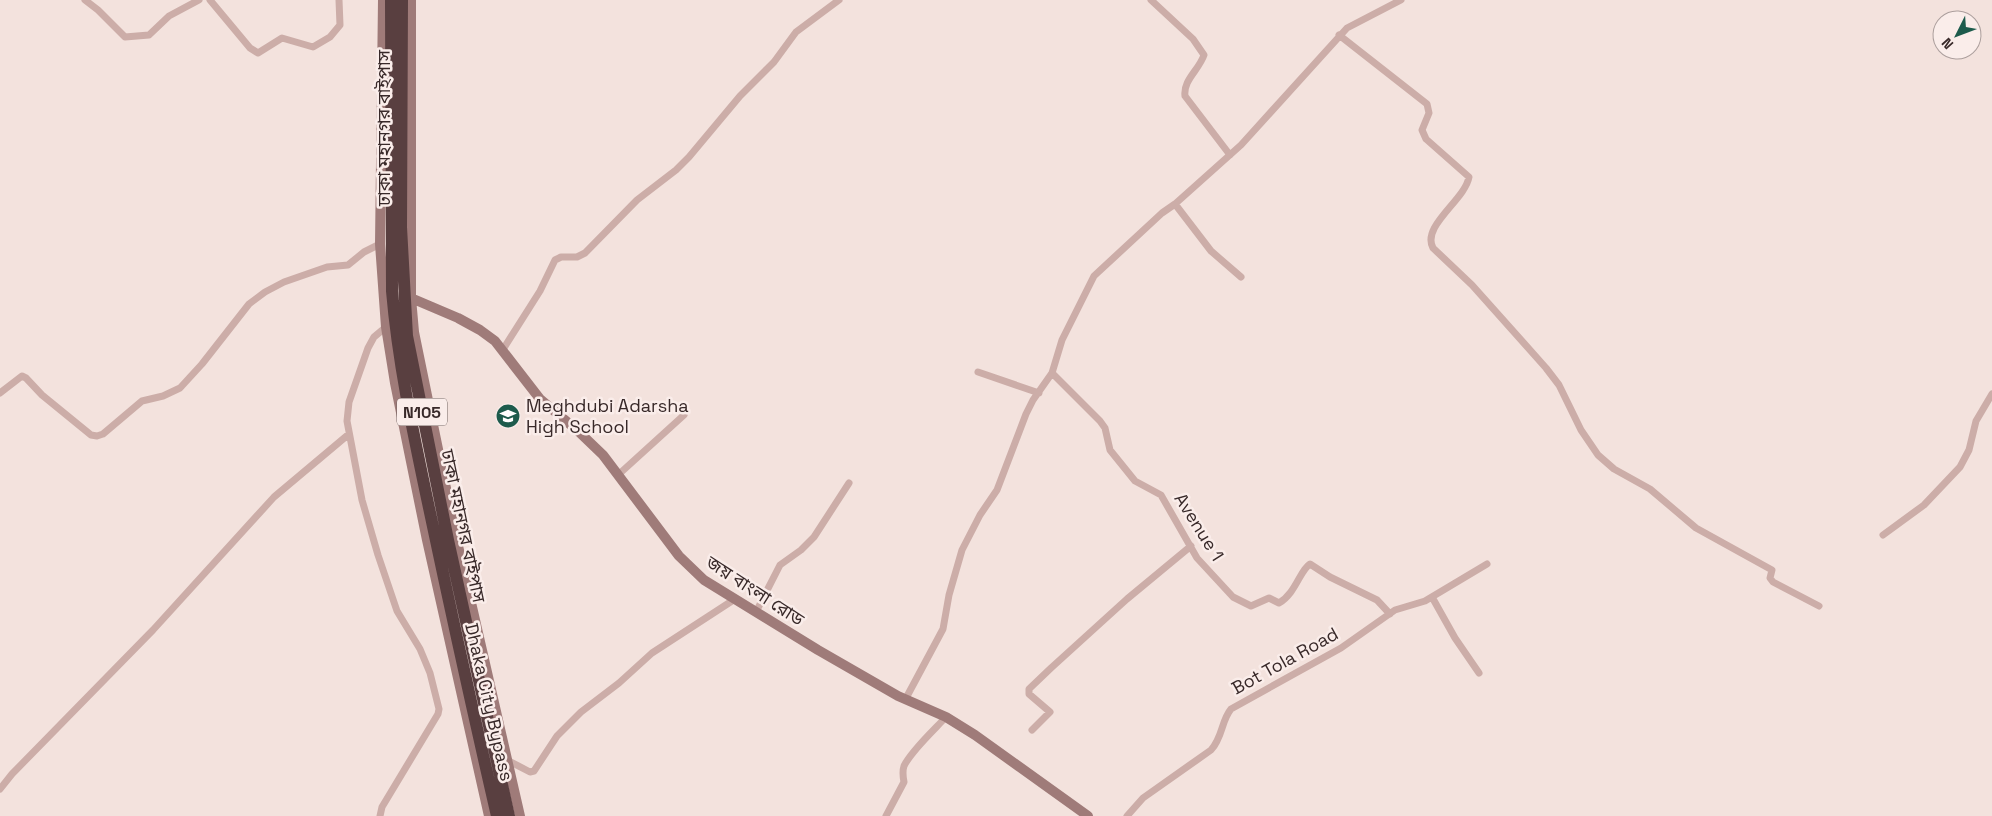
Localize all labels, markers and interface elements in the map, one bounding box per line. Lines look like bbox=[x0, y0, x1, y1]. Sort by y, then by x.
north arrow bbox=[1932, 10, 1982, 60]
text: N bbox=[1938, 34, 1957, 53]
street label: ঢাকা মহানগর বাইপাস bbox=[372, 49, 395, 207]
place label: Meghdubi Adarsha High School bbox=[526, 394, 689, 438]
road number: N105 bbox=[397, 398, 447, 426]
school or university icon: Meghdubi Adarsha High School bbox=[495, 403, 521, 429]
street label: ঢাকা মহানগর বাইপাস bbox=[436, 446, 491, 605]
street label: Avenue 1 bbox=[1170, 489, 1229, 565]
street label: জয় বাংলা রোড bbox=[701, 550, 809, 631]
street label: Dhaka City Bypass bbox=[460, 621, 519, 783]
street label: Bot Tola Road bbox=[1227, 622, 1342, 699]

